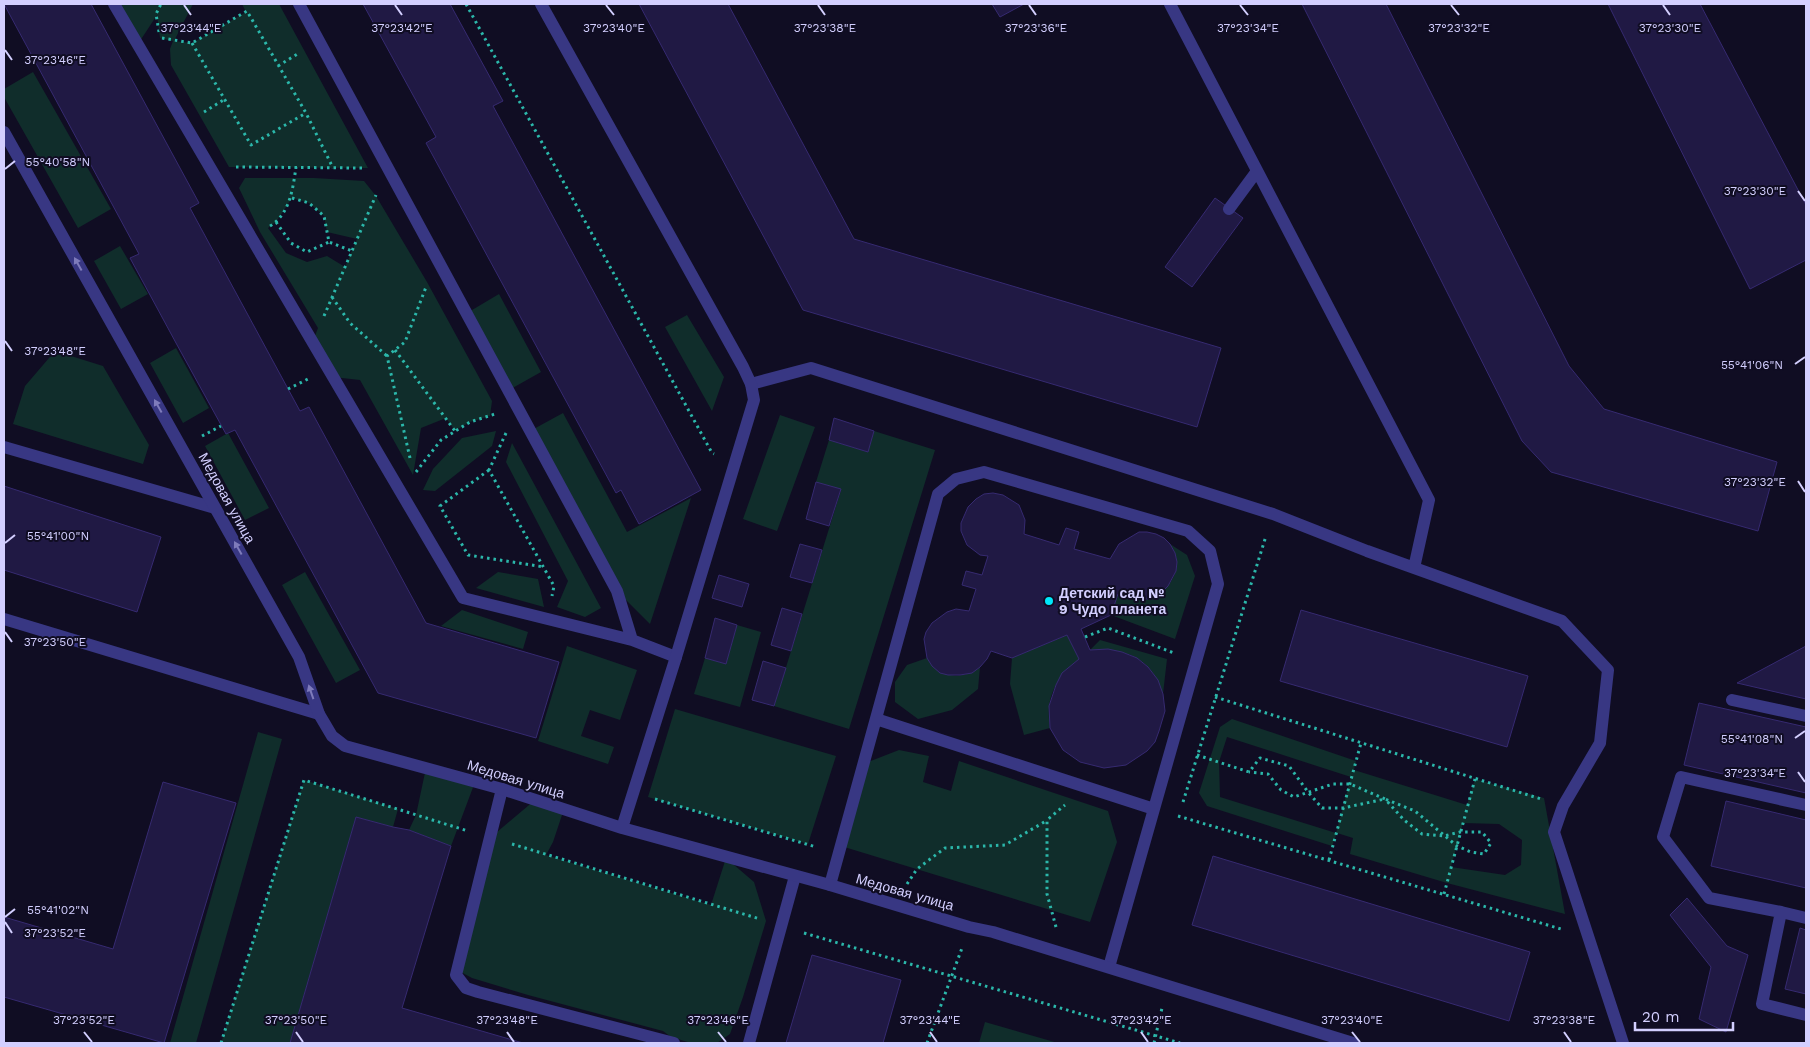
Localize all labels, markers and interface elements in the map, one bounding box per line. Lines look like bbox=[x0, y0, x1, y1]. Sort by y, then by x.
text: 37°23'44"E bbox=[160, 21, 222, 35]
text: 37°23'42"E bbox=[371, 21, 433, 35]
text: 37°23'40"E bbox=[583, 21, 645, 35]
text: 37°23'38"E bbox=[794, 21, 857, 35]
text: 37°23'36"E bbox=[1005, 21, 1068, 35]
text: 37°23'34"E bbox=[1217, 21, 1279, 35]
text: 37°23'32"E bbox=[1428, 21, 1490, 35]
text: 37°23'30"E bbox=[1639, 21, 1702, 35]
text: 37°23'46"E bbox=[24, 53, 86, 67]
text: 55°40'58"N bbox=[26, 155, 90, 169]
text: 37°23'30"E bbox=[1724, 184, 1787, 198]
one-way arrow bbox=[74, 258, 83, 271]
text: 37°23'48"E bbox=[24, 344, 86, 358]
text: 55°41'06"N bbox=[1721, 358, 1783, 372]
one-way arrow bbox=[154, 399, 162, 413]
street label: Медовая улица bbox=[195, 450, 259, 546]
text: 37°23'32"E bbox=[1724, 475, 1786, 489]
text: 55°41'00"N bbox=[27, 529, 89, 543]
one-way arrow bbox=[233, 541, 242, 554]
place label: Детский сад № 9 Чудо планета bbox=[1059, 585, 1166, 617]
marker: Детский сад № 9 Чудо планета bbox=[1043, 595, 1055, 607]
text: 37°23'50"E bbox=[24, 635, 87, 649]
one-way arrow bbox=[307, 684, 315, 699]
text: 55°41'08"N bbox=[1721, 732, 1783, 746]
street label: Медовая улица bbox=[465, 757, 567, 801]
text: 37°23'34"E bbox=[1724, 766, 1786, 780]
street label: Медовая улица bbox=[854, 870, 956, 914]
text: 55°41'02"N bbox=[27, 903, 89, 917]
text: 37°23'52"E bbox=[24, 926, 86, 940]
scale bar bbox=[1635, 1000, 1732, 1032]
text: 20 m bbox=[1642, 1008, 1680, 1026]
text: 37°23'52"E bbox=[53, 1013, 115, 1027]
text: 37°23'50"E bbox=[265, 1013, 328, 1027]
text: 37°23'48"E bbox=[476, 1013, 538, 1027]
text: 37°23'46"E bbox=[687, 1013, 749, 1027]
text: 37°23'44"E bbox=[899, 1013, 961, 1027]
text: 37°23'42"E bbox=[1110, 1013, 1172, 1027]
text: 37°23'40"E bbox=[1321, 1013, 1383, 1027]
text: 37°23'38"E bbox=[1533, 1013, 1596, 1027]

